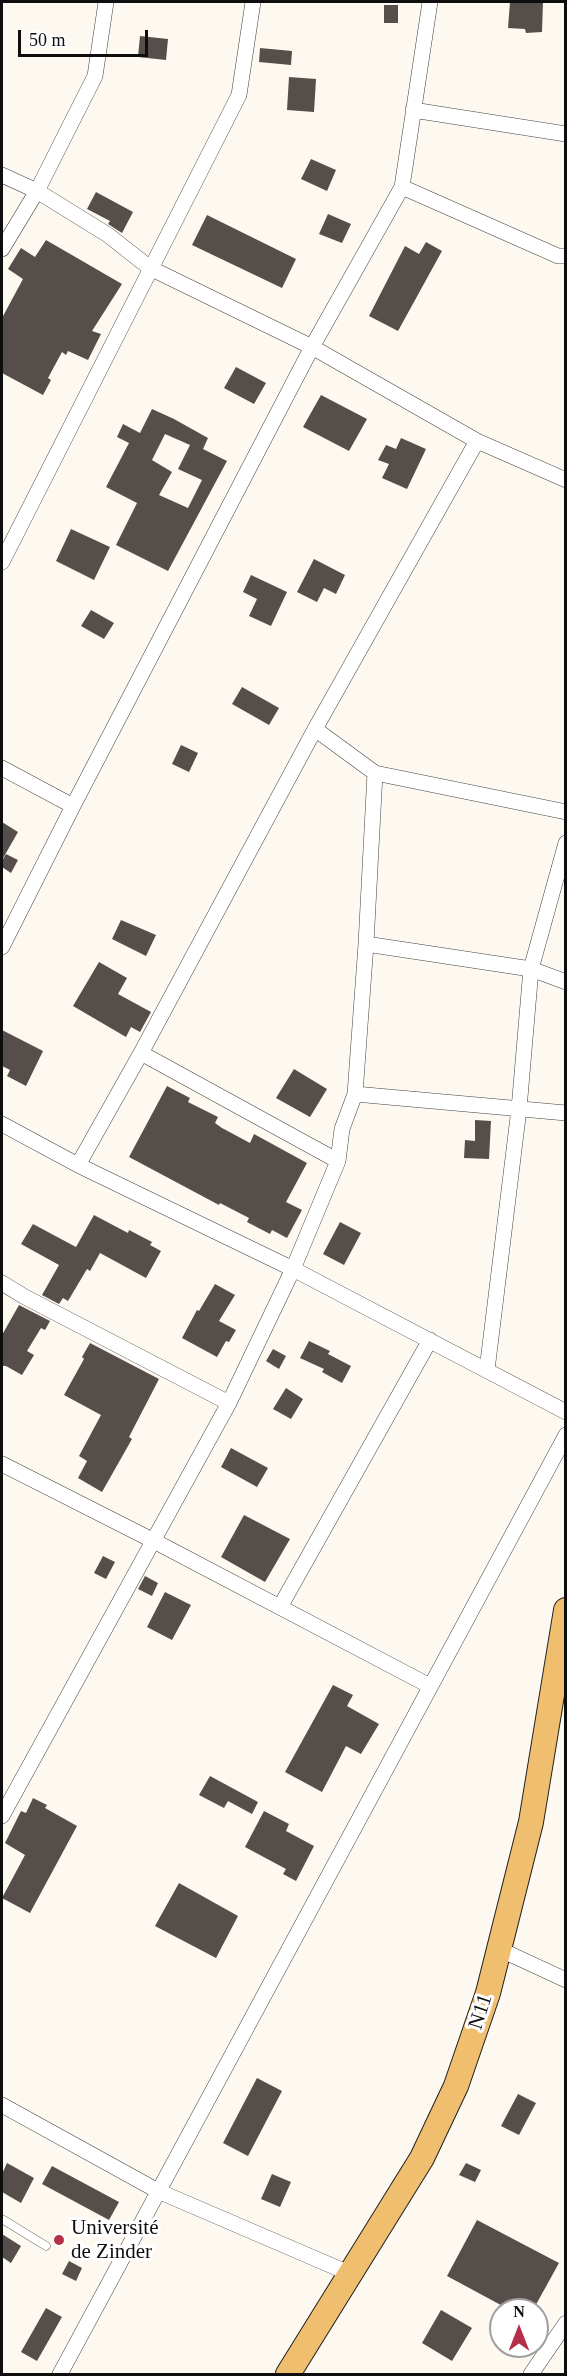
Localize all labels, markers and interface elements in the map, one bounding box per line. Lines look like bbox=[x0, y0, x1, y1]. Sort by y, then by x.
scale bar bbox=[21, 18, 152, 56]
text: 50 m bbox=[29, 30, 66, 50]
street label: N11 bbox=[464, 1991, 498, 2033]
place label: Université de Zinder bbox=[71, 2215, 158, 2265]
marker: Université de Zinder bbox=[52, 2233, 66, 2247]
north arrow bbox=[489, 2298, 549, 2358]
text: N bbox=[513, 2303, 525, 2320]

